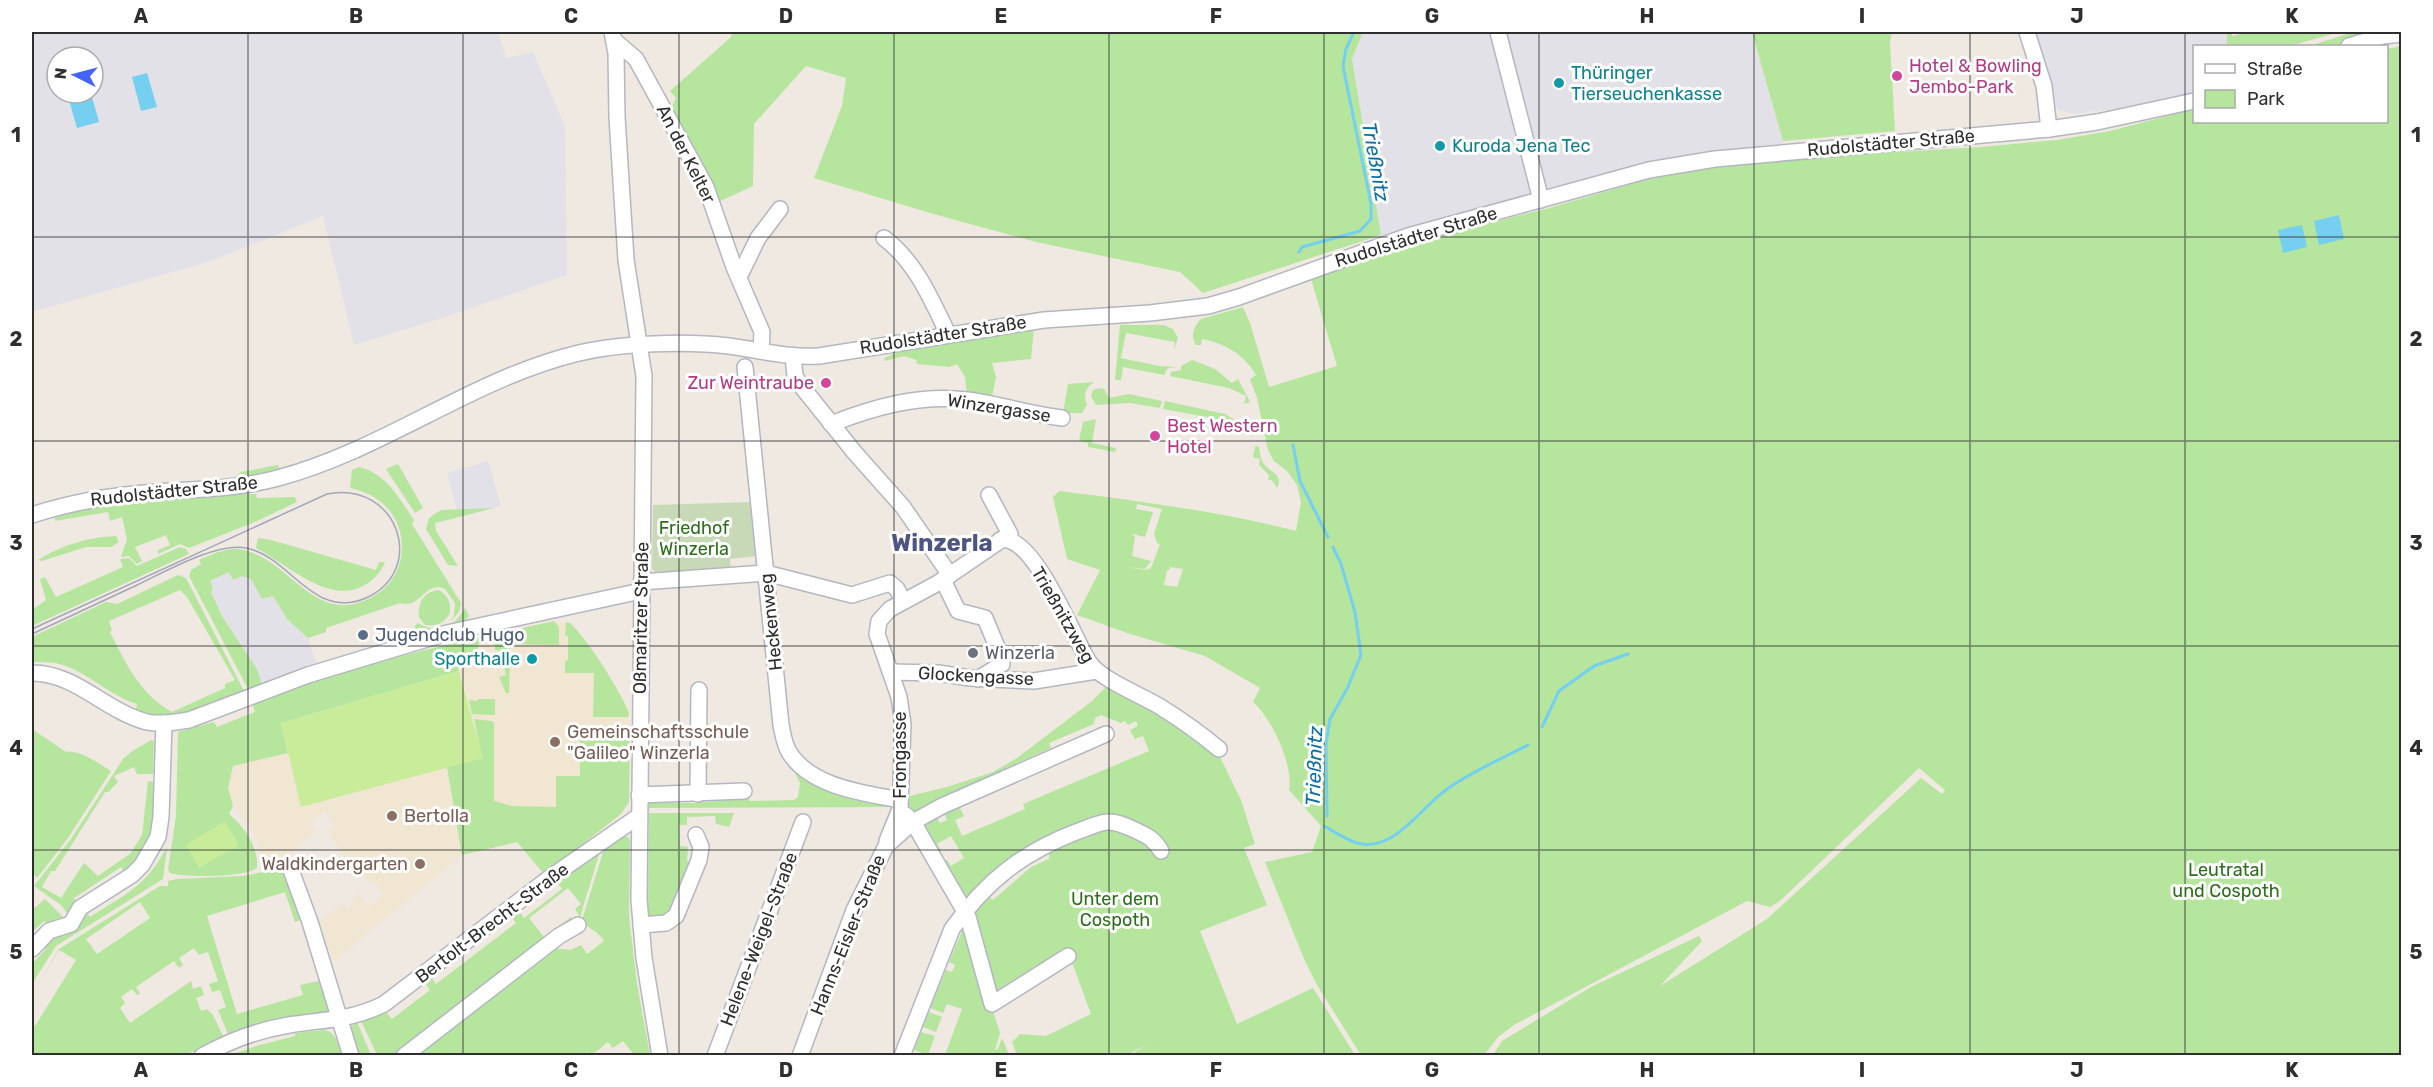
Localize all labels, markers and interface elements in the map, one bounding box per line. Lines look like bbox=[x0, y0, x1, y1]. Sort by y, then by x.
text: A bbox=[134, 4, 149, 28]
text: B bbox=[349, 4, 363, 28]
text: C bbox=[564, 4, 578, 28]
text: D bbox=[779, 4, 793, 28]
text: E bbox=[995, 4, 1007, 28]
text: F bbox=[1210, 4, 1222, 28]
text: G bbox=[1425, 4, 1439, 28]
text: H bbox=[1640, 4, 1654, 28]
text: I bbox=[1859, 4, 1865, 28]
text: J bbox=[2070, 4, 2084, 28]
text: K bbox=[2285, 4, 2299, 28]
north arrow bbox=[45, 45, 105, 105]
legend bbox=[2193, 45, 2388, 123]
place label: Hotel & Bowling Jembo-Park bbox=[1909, 55, 2042, 98]
text: Straße bbox=[2247, 58, 2303, 80]
place label: Thüringer Tierseuchenkasse bbox=[1571, 62, 1722, 105]
text: N bbox=[51, 67, 71, 80]
marker: Hotel & Bowling Jembo-Park bbox=[1890, 69, 1904, 83]
marker: Thüringer Tierseuchenkasse bbox=[1552, 76, 1566, 90]
text: Park bbox=[2247, 88, 2285, 110]
street label: An der Kelter bbox=[652, 101, 720, 207]
water label: Trießnitz bbox=[1357, 120, 1395, 204]
text: 1 bbox=[11, 123, 21, 147]
text: 1 bbox=[2411, 123, 2421, 147]
street label: Rudolstädter Straße bbox=[1806, 125, 1976, 161]
place label: Kuroda Jena Tec bbox=[1452, 135, 1590, 157]
marker: Kuroda Jena Tec bbox=[1433, 139, 1447, 153]
street label: Rudolstädter Straße bbox=[1332, 202, 1500, 272]
street label: Rudolstädter Straße bbox=[858, 311, 1028, 359]
text: 2 bbox=[10, 327, 23, 351]
text: 2 bbox=[2410, 327, 2423, 351]
place label: Zur Weintraube bbox=[688, 372, 814, 394]
marker: Zur Weintraube bbox=[819, 376, 833, 390]
street label: Winzergasse bbox=[946, 389, 1052, 427]
place label: Best Western Hotel bbox=[1167, 415, 1278, 458]
marker: Best Western Hotel bbox=[1148, 429, 1162, 443]
street label: Rudolstädter Straße bbox=[89, 471, 259, 511]
park label: Friedhof Winzerla bbox=[659, 517, 729, 560]
district label: Winzerla bbox=[891, 529, 993, 557]
text: 3 bbox=[9, 531, 23, 555]
text: 3 bbox=[2409, 531, 2423, 555]
street label: Oßmaritzer Straße bbox=[629, 542, 653, 694]
street label: Trießnitzweg bbox=[1027, 563, 1099, 667]
street label: Heckenweg bbox=[755, 572, 787, 672]
place label: Jugendclub Hugo bbox=[375, 624, 525, 646]
marker: Jugendclub Hugo bbox=[356, 628, 370, 642]
place label: Winzerla bbox=[985, 642, 1055, 664]
marker: Winzerla bbox=[966, 646, 980, 660]
place label: Sporthalle bbox=[434, 648, 520, 670]
marker: Sporthalle bbox=[525, 652, 539, 666]
street label: Glockengasse bbox=[918, 662, 1034, 690]
street label: Frongasse bbox=[889, 711, 911, 799]
place label: Gemeinschaftsschule "Galileo" Winzerla bbox=[567, 721, 749, 764]
water label: Trießnitz bbox=[1301, 725, 1327, 807]
marker: Gemeinschaftsschule "Galileo" Winzerla bbox=[548, 735, 562, 749]
text: 4 bbox=[9, 736, 23, 760]
text: 4 bbox=[2409, 736, 2423, 760]
place label: Bertolla bbox=[404, 805, 469, 827]
marker: Bertolla bbox=[385, 809, 399, 823]
street label: Helene-Weigel-Straße bbox=[716, 849, 802, 1029]
street label: Hanns-Eisler-Straße bbox=[806, 852, 890, 1018]
place label: Waldkindergarten bbox=[261, 853, 408, 875]
marker: Waldkindergarten bbox=[413, 857, 427, 871]
street label: Bertolt-Brecht-Straße bbox=[411, 858, 573, 988]
park label: Leutratal und Cospoth bbox=[2172, 859, 2280, 902]
park label: Unter dem Cospoth bbox=[1071, 888, 1159, 931]
text: 5 bbox=[10, 940, 23, 964]
text: 5 bbox=[2410, 940, 2423, 964]
text: A bbox=[134, 1058, 149, 1082]
text: B bbox=[349, 1058, 363, 1082]
text: C bbox=[564, 1058, 578, 1082]
text: D bbox=[779, 1058, 793, 1082]
text: E bbox=[995, 1058, 1007, 1082]
text: F bbox=[1210, 1058, 1222, 1082]
text: G bbox=[1425, 1058, 1439, 1082]
text: H bbox=[1640, 1058, 1654, 1082]
text: I bbox=[1859, 1058, 1865, 1082]
text: J bbox=[2070, 1058, 2084, 1082]
text: K bbox=[2285, 1058, 2299, 1082]

